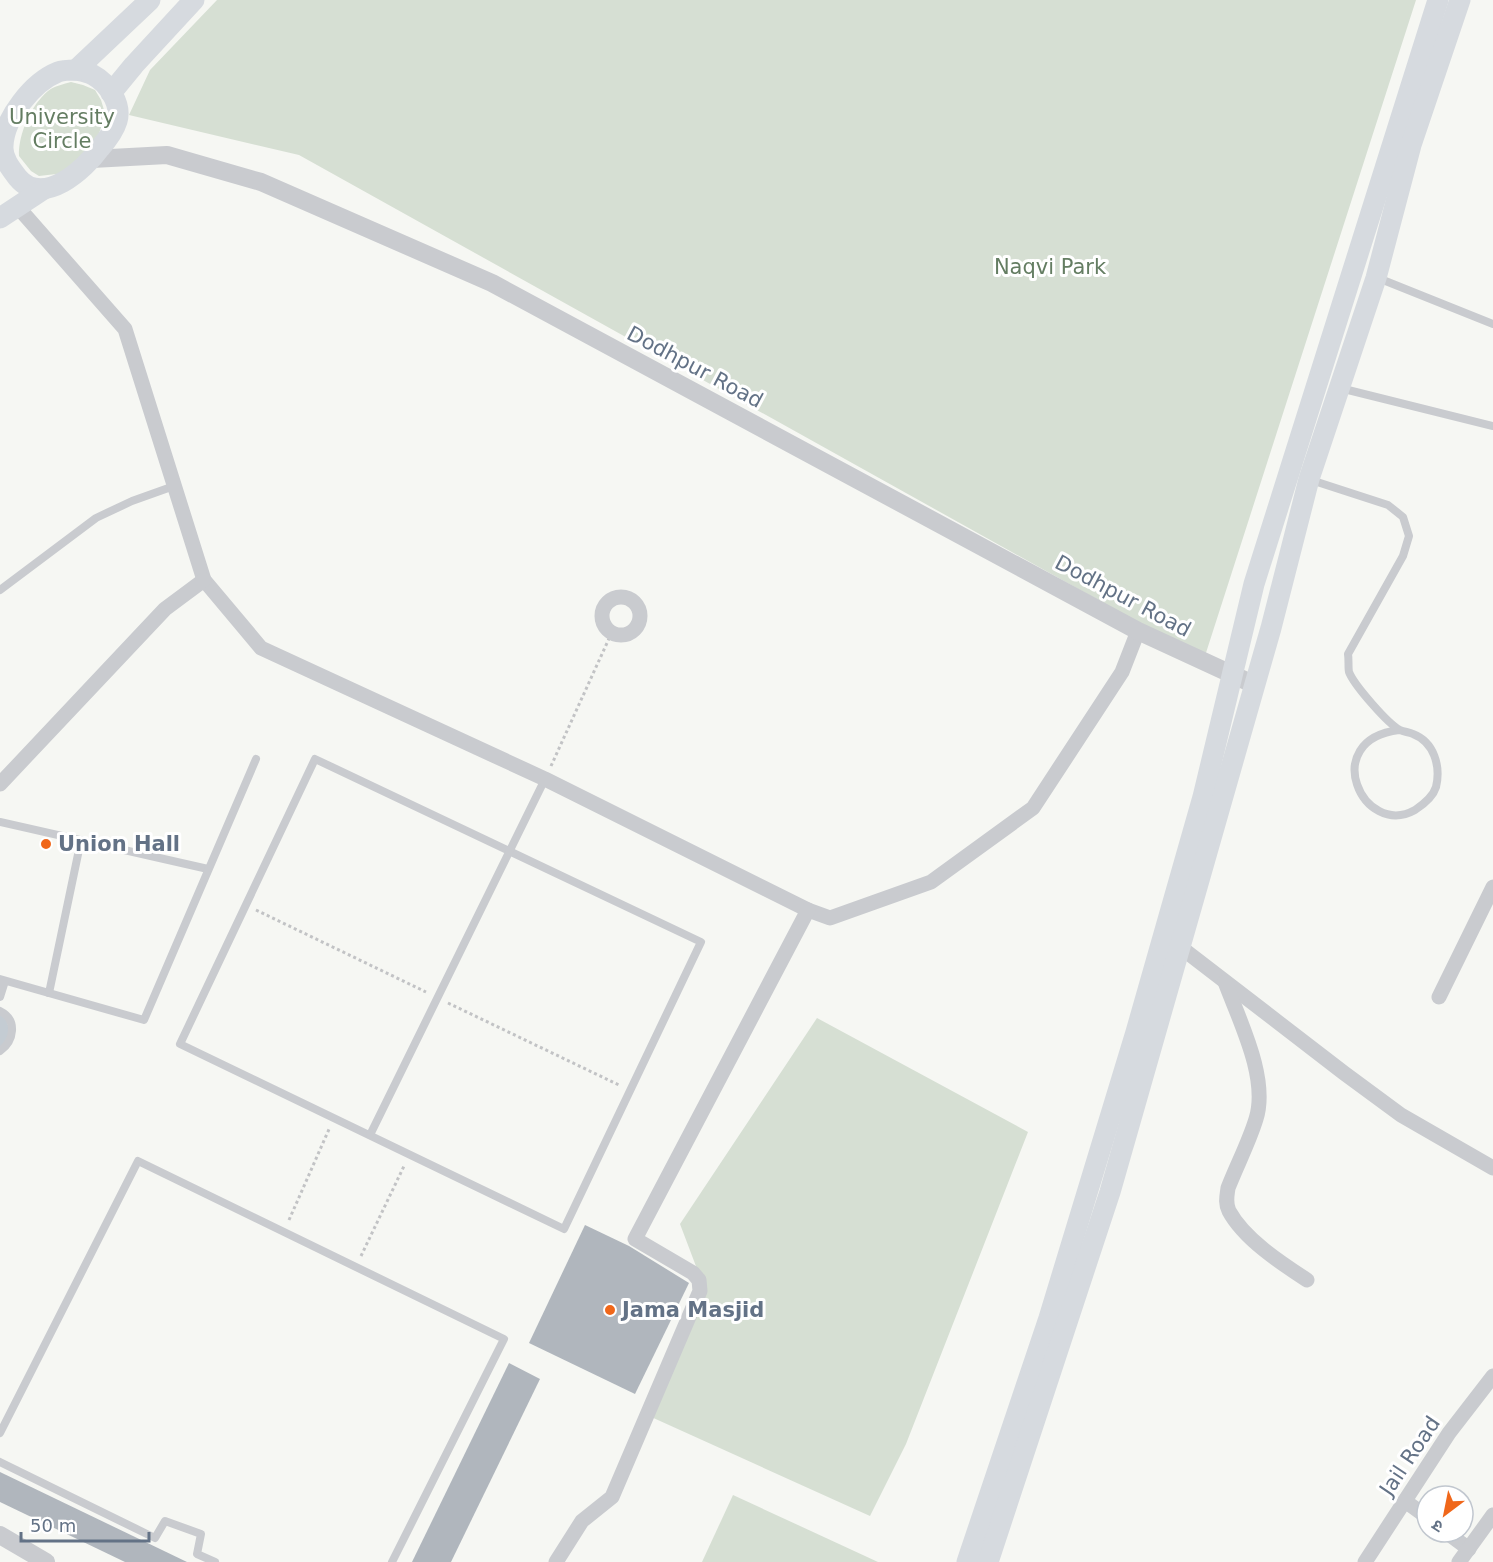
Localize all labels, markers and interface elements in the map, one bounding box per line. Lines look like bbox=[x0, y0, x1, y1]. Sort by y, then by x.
park label: University Circle bbox=[9, 105, 115, 153]
park label: Naqvi Park bbox=[994, 255, 1107, 279]
street label: Dodhpur Road bbox=[623, 321, 767, 413]
street label: Dodhpur Road bbox=[1051, 550, 1195, 642]
place label: Union Hall bbox=[58, 832, 180, 856]
marker: Union Hall bbox=[39, 837, 53, 851]
place label: Jama Masjid bbox=[620, 1298, 764, 1322]
marker: Jama Masjid bbox=[603, 1303, 617, 1317]
street label: Jail Road bbox=[1374, 1412, 1445, 1502]
north arrow bbox=[1415, 1484, 1475, 1544]
scale bar bbox=[21, 1505, 148, 1543]
text: 50 m bbox=[30, 1515, 76, 1536]
text: उ bbox=[1428, 1515, 1446, 1537]

